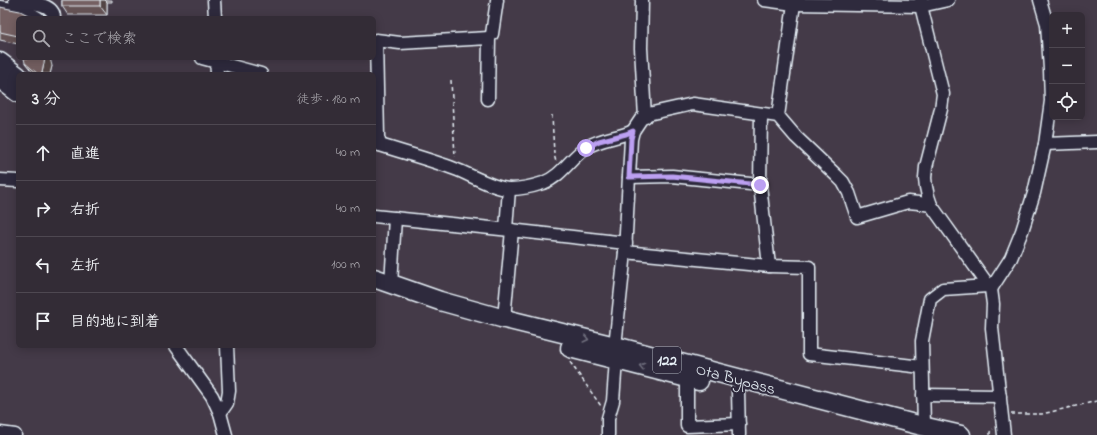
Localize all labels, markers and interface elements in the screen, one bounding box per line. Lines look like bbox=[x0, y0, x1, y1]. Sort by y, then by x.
map controls bbox=[1049, 12, 1085, 120]
button: + bbox=[1049, 12, 1085, 48]
search box bbox=[16, 16, 376, 60]
icon: search bbox=[30, 27, 52, 49]
text: ここで検索 bbox=[62, 28, 137, 50]
button: − bbox=[1049, 48, 1085, 84]
button: locate bbox=[1049, 84, 1085, 120]
text: 3 分 bbox=[32, 87, 60, 112]
text: 徒歩 · 180 m bbox=[297, 90, 360, 109]
route start bbox=[577, 139, 595, 157]
icon: ahead bbox=[32, 142, 54, 164]
text: 直進 bbox=[70, 143, 100, 165]
text: 40 m bbox=[336, 143, 360, 162]
route end bbox=[751, 176, 769, 194]
icon: right bbox=[32, 198, 54, 220]
text: 右折 bbox=[70, 199, 100, 221]
text: 40 m bbox=[336, 199, 360, 218]
icon: left bbox=[32, 254, 54, 276]
text: 左折 bbox=[70, 255, 100, 277]
text: 100 m bbox=[331, 255, 360, 274]
icon: arrive bbox=[32, 310, 54, 332]
text: 目的地に到着 bbox=[70, 311, 160, 333]
one-way arrow bbox=[582, 334, 589, 343]
road number: 122 bbox=[653, 347, 681, 373]
street label: Ota Bypass bbox=[693, 358, 778, 402]
one-way arrow bbox=[639, 363, 645, 371]

